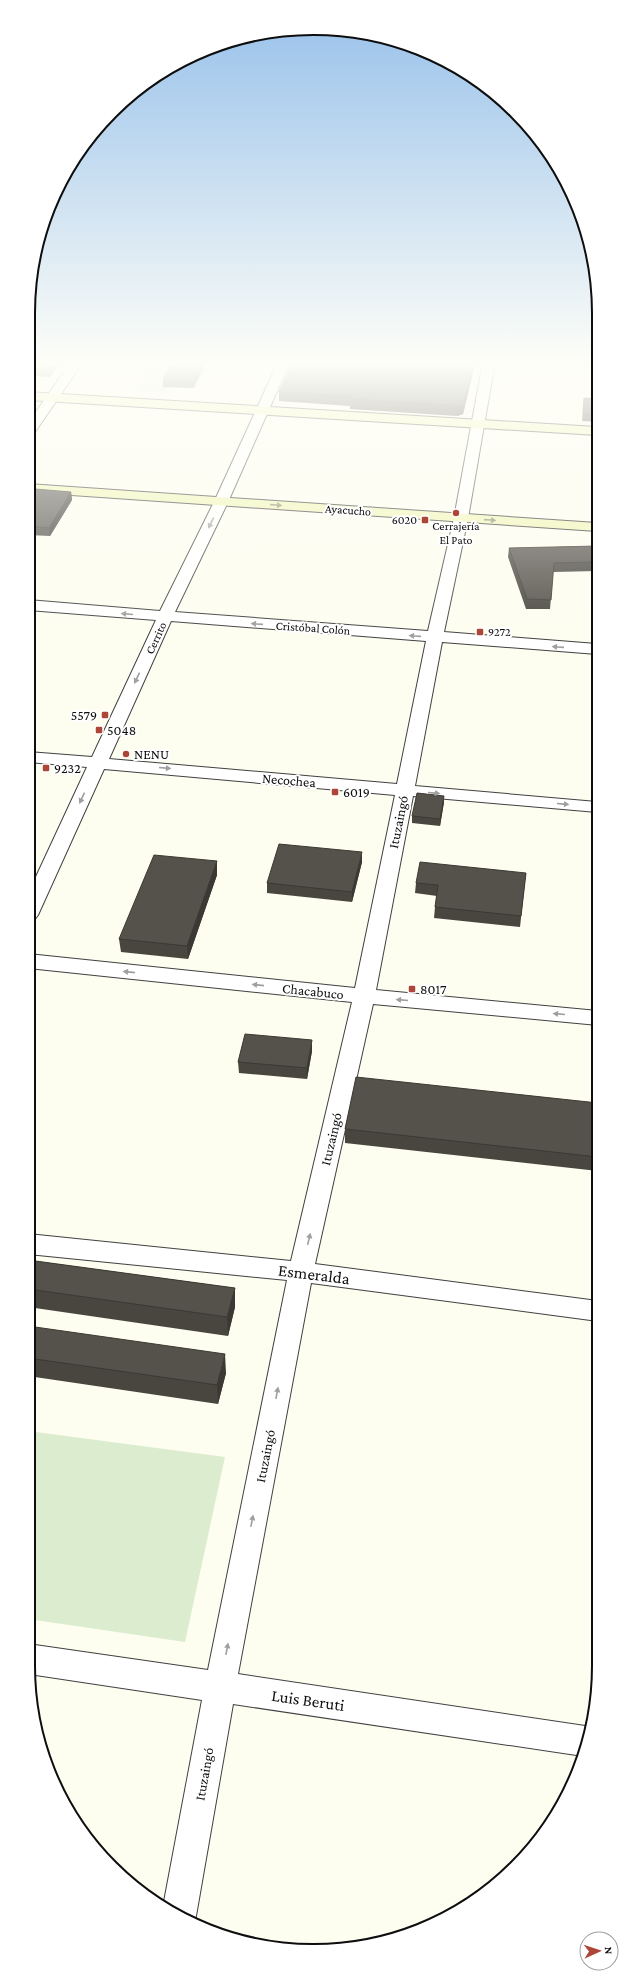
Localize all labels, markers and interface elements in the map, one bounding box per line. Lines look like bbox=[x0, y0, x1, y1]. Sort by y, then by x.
street label: Ayacucho bbox=[324, 501, 372, 519]
one-way arrow bbox=[270, 502, 282, 509]
marker: Cerrajería El Pato bbox=[451, 508, 461, 518]
place label: 6020 bbox=[392, 513, 417, 527]
marker: 6020 bbox=[420, 515, 430, 525]
one-way arrow bbox=[484, 516, 496, 523]
one-way arrow bbox=[208, 517, 214, 528]
place label: Cerrajería El Pato bbox=[432, 519, 480, 547]
one-way arrow bbox=[120, 610, 133, 617]
street label: Cristóbal Colón bbox=[275, 618, 351, 638]
street label: Cerrito bbox=[143, 620, 170, 656]
one-way arrow bbox=[251, 621, 263, 627]
place label: 9272 bbox=[488, 625, 511, 639]
marker: 9272 bbox=[475, 627, 485, 637]
one-way arrow bbox=[409, 632, 421, 639]
one-way arrow bbox=[552, 643, 564, 650]
one-way arrow bbox=[134, 672, 140, 684]
place label: 5579 bbox=[71, 707, 97, 723]
marker: 5579 bbox=[100, 710, 110, 720]
place label: 5048 bbox=[107, 722, 136, 738]
marker: 5048 bbox=[94, 725, 104, 735]
place label: NENU bbox=[134, 746, 169, 762]
marker: NENU bbox=[121, 749, 131, 759]
place label: 9232 bbox=[54, 760, 81, 776]
marker: 9232 bbox=[41, 763, 51, 773]
one-way arrow bbox=[159, 765, 171, 772]
street label: Necochea bbox=[261, 770, 317, 790]
place label: 6019 bbox=[343, 784, 370, 800]
marker: 6019 bbox=[330, 787, 340, 797]
one-way arrow bbox=[428, 789, 440, 796]
one-way arrow bbox=[79, 792, 85, 803]
street label: Ituzaingó bbox=[385, 794, 411, 850]
one-way arrow bbox=[557, 801, 569, 808]
one-way arrow bbox=[123, 969, 135, 975]
street label: Chacabuco bbox=[281, 980, 345, 1002]
place label: 8017 bbox=[420, 981, 447, 997]
one-way arrow bbox=[252, 982, 264, 988]
marker: 8017 bbox=[407, 984, 417, 994]
one-way arrow bbox=[396, 996, 408, 1003]
one-way arrow bbox=[553, 1011, 565, 1017]
street label: Ituzaingó bbox=[317, 1111, 345, 1167]
one-way arrow bbox=[306, 1232, 312, 1245]
street label: Esmeralda bbox=[277, 1261, 351, 1288]
one-way arrow bbox=[275, 1387, 281, 1400]
street label: Ituzaingó bbox=[252, 1428, 278, 1484]
one-way arrow bbox=[250, 1515, 256, 1527]
one-way arrow bbox=[225, 1642, 231, 1655]
street label: Luis Beruti bbox=[270, 1686, 346, 1715]
street label: Ituzaingó bbox=[191, 1746, 217, 1802]
north arrow bbox=[579, 1931, 619, 1971]
text: N bbox=[603, 1946, 615, 1955]

